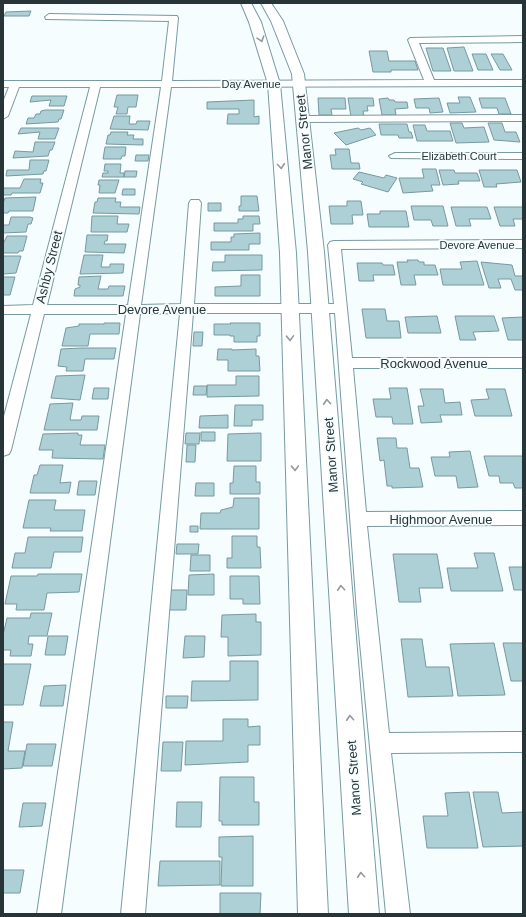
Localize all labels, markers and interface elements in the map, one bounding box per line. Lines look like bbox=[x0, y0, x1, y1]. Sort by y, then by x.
one-way arrow bbox=[256, 35, 265, 42]
street label: Day Avenue bbox=[221, 78, 281, 90]
street label: Manor Street bbox=[293, 93, 315, 170]
street label: Elizabeth Court bbox=[421, 150, 497, 162]
one-way arrow bbox=[277, 163, 286, 169]
street label: Ashby Street bbox=[33, 229, 65, 305]
street label: Devore Avenue bbox=[439, 239, 515, 251]
street label: Devore Avenue bbox=[118, 302, 206, 317]
one-way arrow bbox=[286, 335, 294, 341]
street label: Rockwood Avenue bbox=[380, 356, 488, 371]
one-way arrow bbox=[323, 399, 332, 405]
street label: Manor Street bbox=[321, 417, 341, 493]
one-way arrow bbox=[291, 465, 300, 471]
street label: Highmoor Avenue bbox=[389, 512, 493, 527]
one-way arrow bbox=[336, 585, 345, 591]
one-way arrow bbox=[345, 715, 354, 721]
street label: Manor Street bbox=[344, 740, 364, 816]
one-way arrow bbox=[357, 872, 366, 878]

